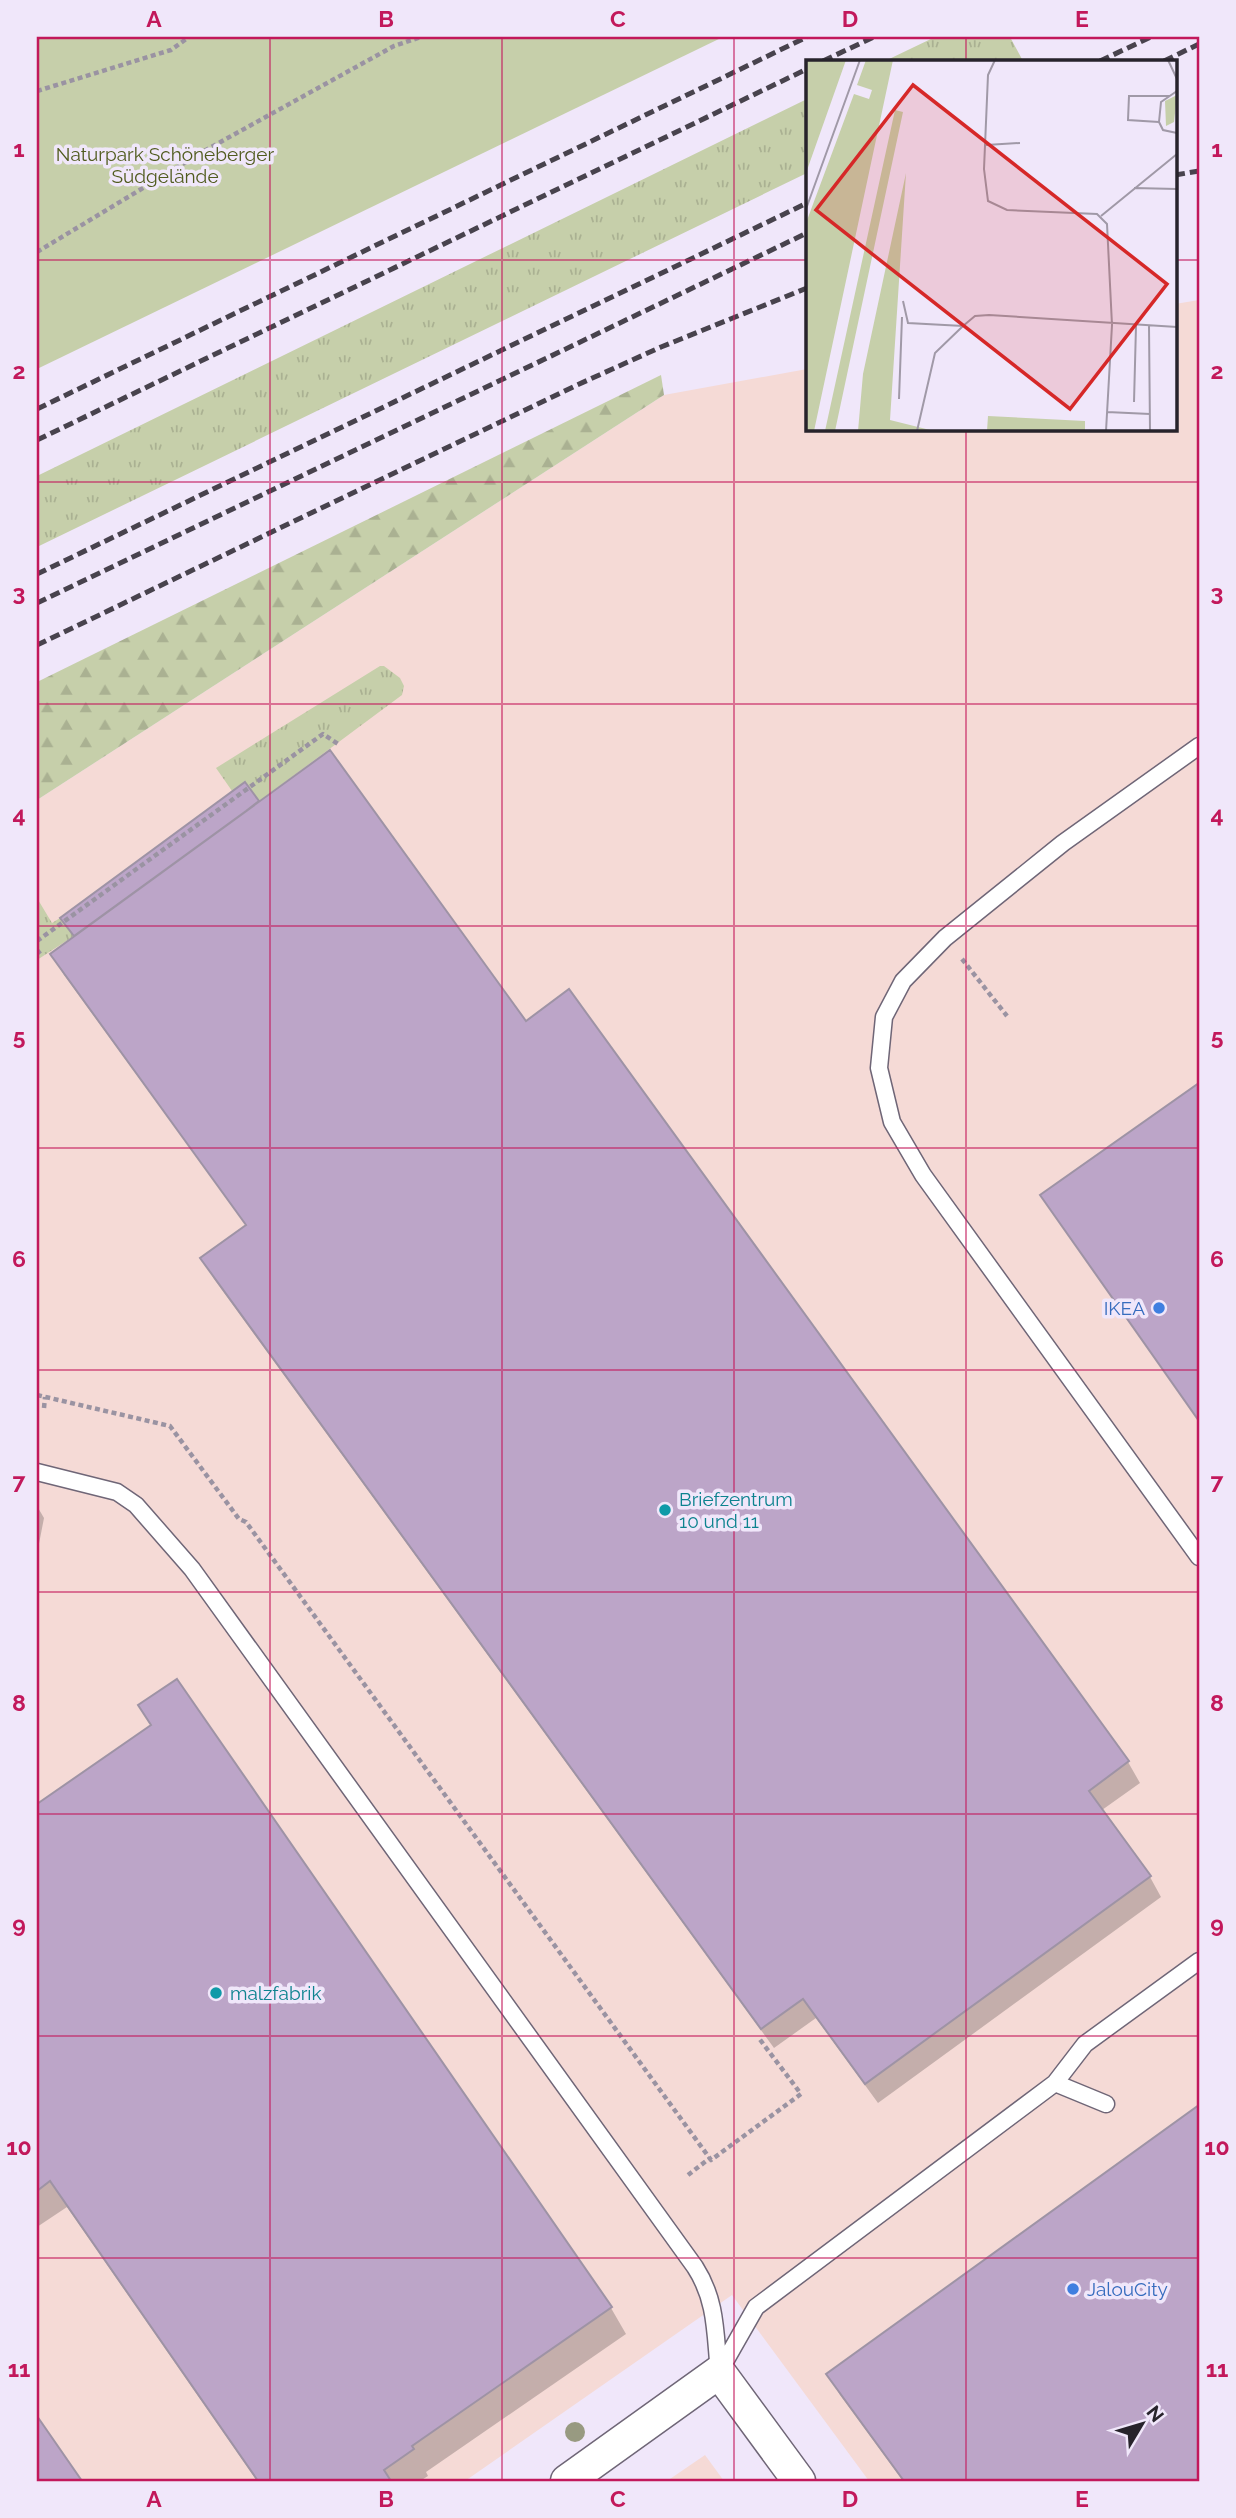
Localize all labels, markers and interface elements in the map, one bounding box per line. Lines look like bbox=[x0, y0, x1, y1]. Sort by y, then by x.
text: A bbox=[146, 5, 162, 32]
text: B bbox=[378, 5, 394, 32]
text: C bbox=[610, 5, 626, 32]
text: D bbox=[842, 5, 858, 32]
text: E bbox=[1075, 5, 1089, 32]
inset map bbox=[806, 60, 1176, 430]
text: 1 bbox=[13, 135, 25, 162]
text: 1 bbox=[1211, 135, 1223, 162]
park label: Naturpark Schöneberger Südgelände bbox=[56, 143, 274, 187]
text: 2 bbox=[13, 357, 25, 384]
text: 2 bbox=[1211, 357, 1223, 384]
text: 3 bbox=[13, 579, 25, 606]
text: 3 bbox=[1211, 579, 1223, 606]
text: 4 bbox=[12, 801, 26, 828]
text: 4 bbox=[1210, 801, 1224, 828]
text: 5 bbox=[13, 1023, 26, 1050]
text: 5 bbox=[1211, 1023, 1224, 1050]
text: 6 bbox=[12, 1245, 26, 1272]
text: 6 bbox=[1210, 1245, 1224, 1272]
place label: IKEA bbox=[1104, 1297, 1145, 1319]
marker: IKEA bbox=[1151, 1300, 1167, 1316]
text: 7 bbox=[13, 1467, 26, 1494]
text: 7 bbox=[1211, 1467, 1224, 1494]
place label: Briefzentrum 10 und 11 bbox=[679, 1488, 793, 1532]
marker: Briefzentrum 10 und 11 bbox=[657, 1502, 673, 1518]
text: 8 bbox=[12, 1689, 26, 1716]
text: 8 bbox=[1210, 1689, 1224, 1716]
text: 9 bbox=[12, 1911, 26, 1938]
text: 9 bbox=[1210, 1911, 1224, 1938]
place label: malzfabrik bbox=[230, 1982, 322, 2004]
marker: malzfabrik bbox=[208, 1985, 224, 2001]
text: 10 bbox=[6, 2133, 32, 2160]
text: 10 bbox=[1204, 2133, 1230, 2160]
place label: JalouCity bbox=[1087, 2278, 1168, 2300]
marker: JalouCity bbox=[1065, 2281, 1081, 2297]
text: 11 bbox=[8, 2355, 30, 2382]
text: 11 bbox=[1206, 2355, 1228, 2382]
north arrow bbox=[1106, 2388, 1176, 2458]
text: N bbox=[1142, 2401, 1169, 2426]
text: A bbox=[146, 2485, 162, 2512]
text: B bbox=[378, 2485, 394, 2512]
text: C bbox=[610, 2485, 626, 2512]
text: D bbox=[842, 2485, 858, 2512]
text: E bbox=[1075, 2485, 1089, 2512]

